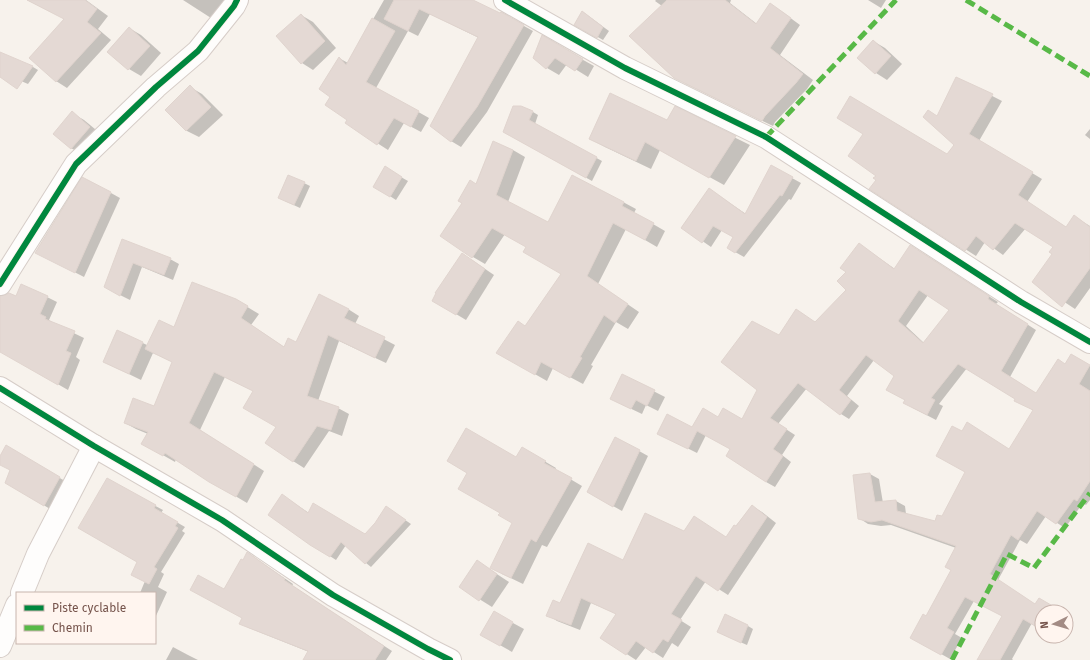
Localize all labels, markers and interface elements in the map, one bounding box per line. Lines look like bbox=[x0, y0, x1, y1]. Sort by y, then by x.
legend bbox=[16, 592, 156, 644]
text: Piste cyclable bbox=[52, 601, 126, 615]
north arrow bbox=[1034, 604, 1074, 644]
text: Chemin bbox=[52, 621, 93, 635]
text: N bbox=[1038, 621, 1051, 629]

